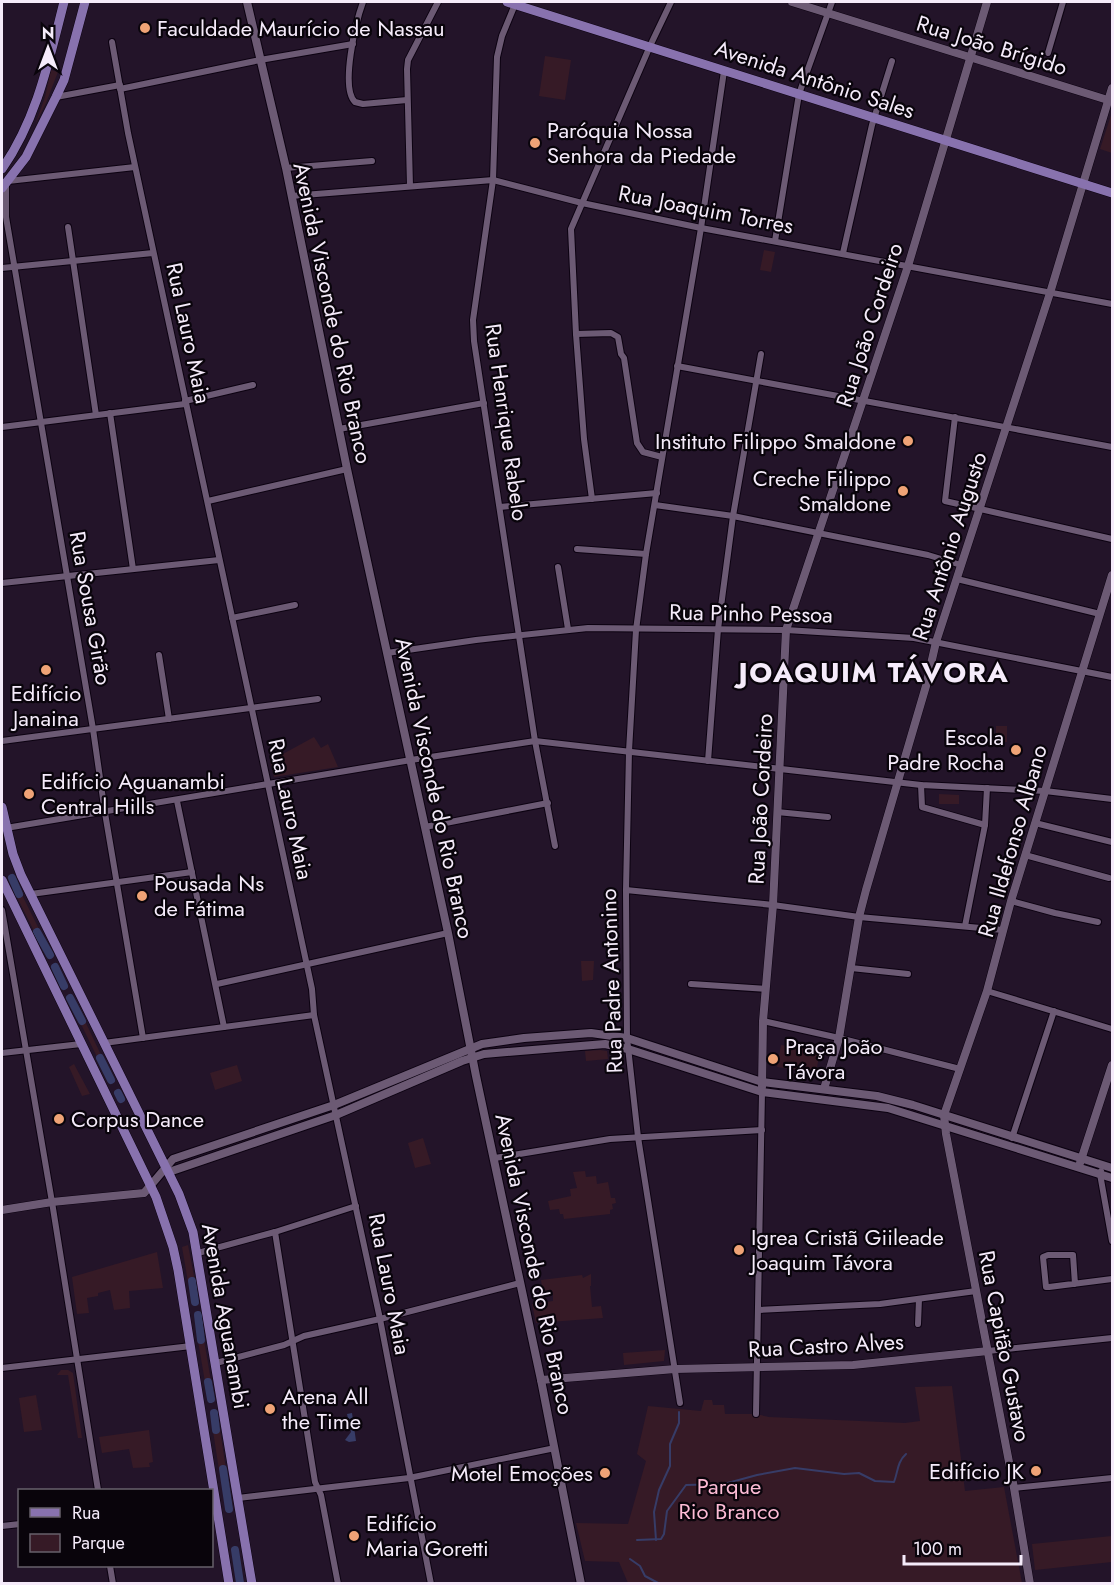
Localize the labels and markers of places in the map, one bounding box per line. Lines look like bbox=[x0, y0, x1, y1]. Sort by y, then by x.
place label: Faculdade Maurício de Nassau bbox=[157, 12, 445, 44]
marker: Faculdade Maurício de Nassau bbox=[138, 21, 152, 35]
place label: Paróquia Nossa Senhora da Piedade bbox=[547, 114, 736, 171]
marker: Paróquia Nossa Senhora da Piedade bbox=[528, 136, 542, 150]
place label: Instituto Filippo Smaldone bbox=[655, 425, 896, 457]
marker: Instituto Filippo Smaldone bbox=[901, 434, 915, 448]
place label: Creche Filippo Smaldone bbox=[753, 462, 891, 519]
marker: Creche Filippo Smaldone bbox=[896, 484, 910, 498]
marker: Edifício Janaina bbox=[39, 663, 53, 677]
place label: Edifício Janaina bbox=[10, 677, 81, 734]
place label: Escola Padre Rocha bbox=[887, 721, 1004, 778]
marker: Escola Padre Rocha bbox=[1009, 743, 1023, 757]
place label: Edifício Aguanambi Central Hills bbox=[41, 765, 225, 822]
marker: Edifício Aguanambi Central Hills bbox=[22, 787, 36, 801]
place label: Pousada Ns de Fátima bbox=[154, 867, 264, 924]
marker: Pousada Ns de Fátima bbox=[135, 889, 149, 903]
place label: Praça João Távora bbox=[785, 1030, 882, 1087]
marker: Praça João Távora bbox=[766, 1052, 780, 1066]
place label: Corpus Dance bbox=[71, 1103, 204, 1135]
marker: Corpus Dance bbox=[52, 1112, 66, 1126]
place label: Igrea Cristã Giileade Joaquim Távora bbox=[748, 1221, 944, 1278]
marker: Igrea Cristã Giileade Joaquim Távora bbox=[732, 1243, 746, 1257]
place label: Arena All the Time bbox=[282, 1380, 368, 1437]
marker: Arena All the Time bbox=[263, 1402, 277, 1416]
place label: Edifício JK bbox=[929, 1455, 1025, 1487]
place label: Motel Emoções bbox=[451, 1457, 593, 1489]
marker: Edifício JK bbox=[1029, 1464, 1043, 1478]
marker: Motel Emoções bbox=[598, 1466, 612, 1480]
place label: Edifício Maria Goretti bbox=[366, 1507, 489, 1564]
marker: Edifício Maria Goretti bbox=[347, 1529, 361, 1543]

